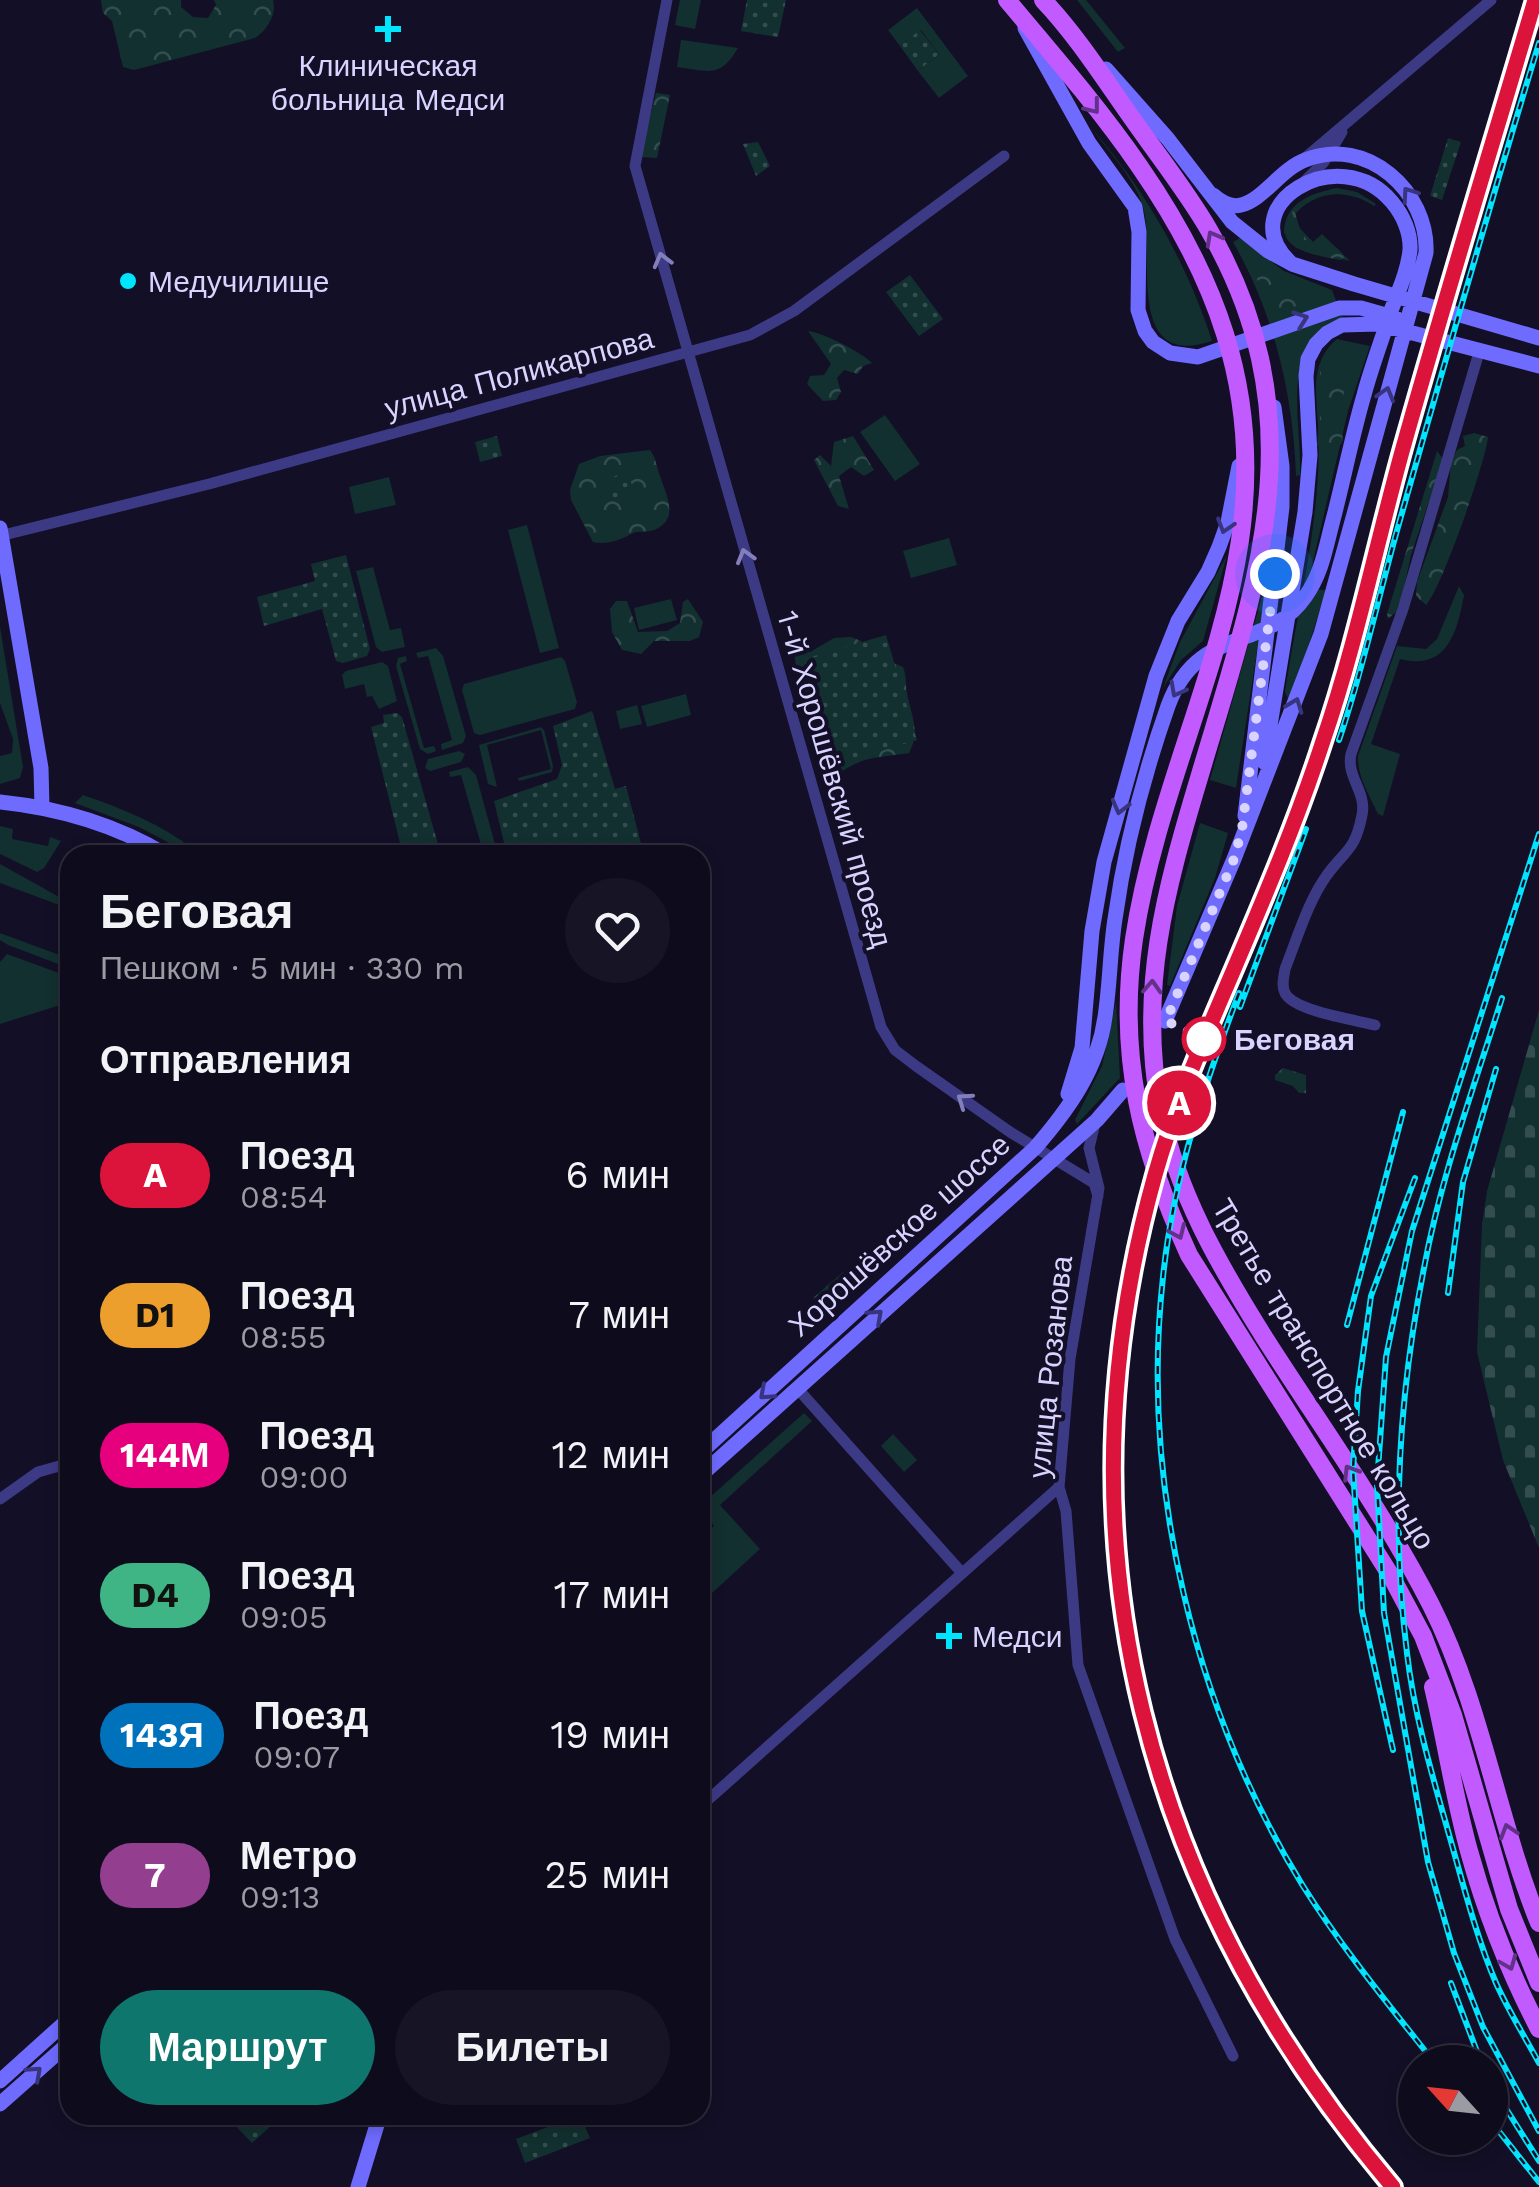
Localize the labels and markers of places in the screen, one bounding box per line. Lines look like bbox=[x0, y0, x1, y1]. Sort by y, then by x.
marker: Клиническая больница Медси bbox=[375, 16, 401, 42]
place label: Клиническая больница Медси bbox=[271, 48, 505, 117]
place label: Медучилище bbox=[148, 264, 330, 299]
marker: Медучилище bbox=[117, 270, 139, 292]
marker: Беговая bbox=[1183, 1018, 1225, 1060]
place label: Беговая bbox=[1234, 1022, 1355, 1057]
place label: Медси bbox=[972, 1619, 1063, 1654]
marker: Медси bbox=[936, 1623, 962, 1649]

